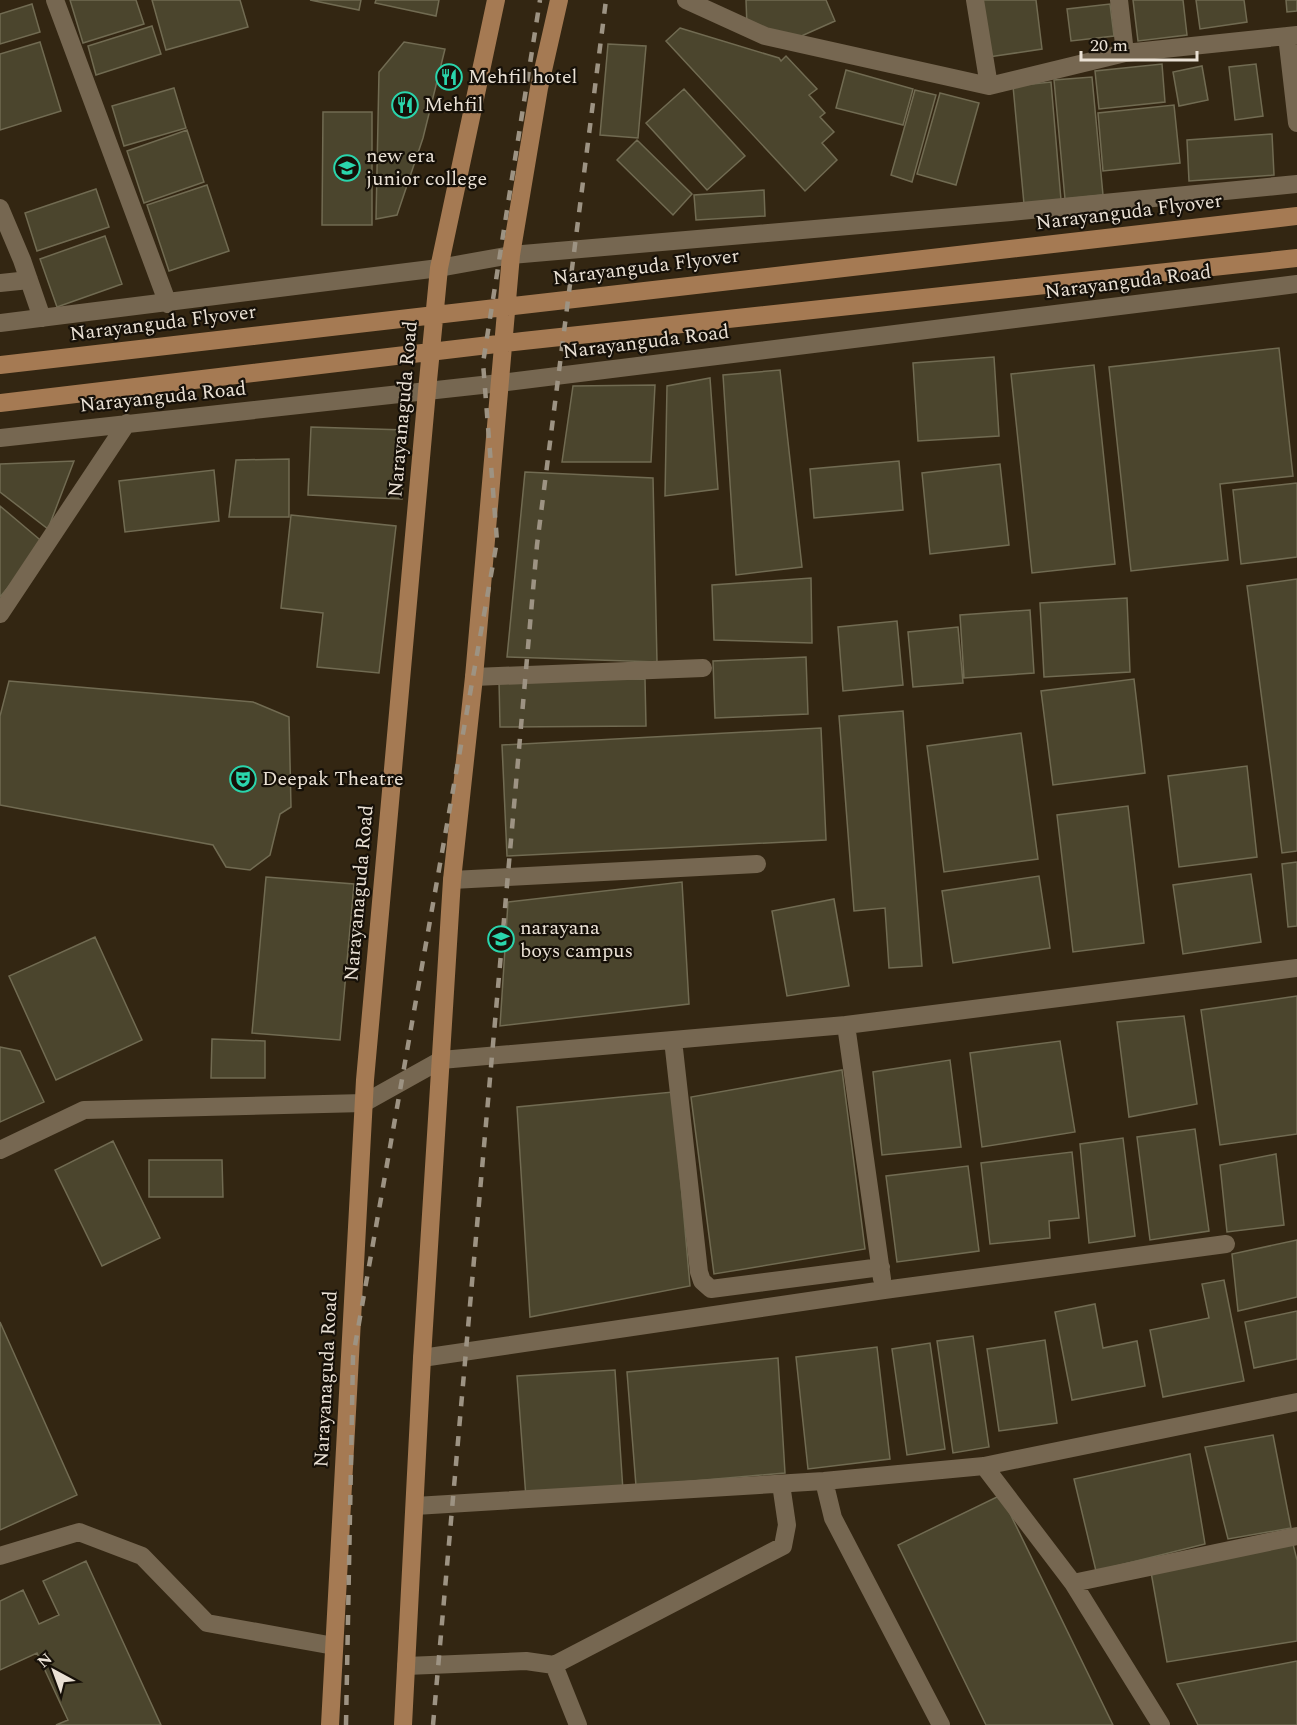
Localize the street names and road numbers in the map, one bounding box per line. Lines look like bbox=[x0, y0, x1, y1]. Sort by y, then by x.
street label: Narayanguda Flyover bbox=[1034, 186, 1224, 238]
street label: Narayanguda Flyover bbox=[551, 241, 741, 293]
street label: Narayanguda Road bbox=[1043, 257, 1213, 307]
street label: Narayanguda Flyover bbox=[68, 297, 258, 349]
street label: Narayanguda Road bbox=[561, 317, 731, 367]
street label: Narayanaguda Road bbox=[380, 319, 426, 499]
street label: Narayanguda Road bbox=[78, 373, 248, 421]
street label: Narayanaguda Road bbox=[336, 803, 382, 983]
street label: Narayanaguda Road bbox=[306, 1290, 346, 1468]

